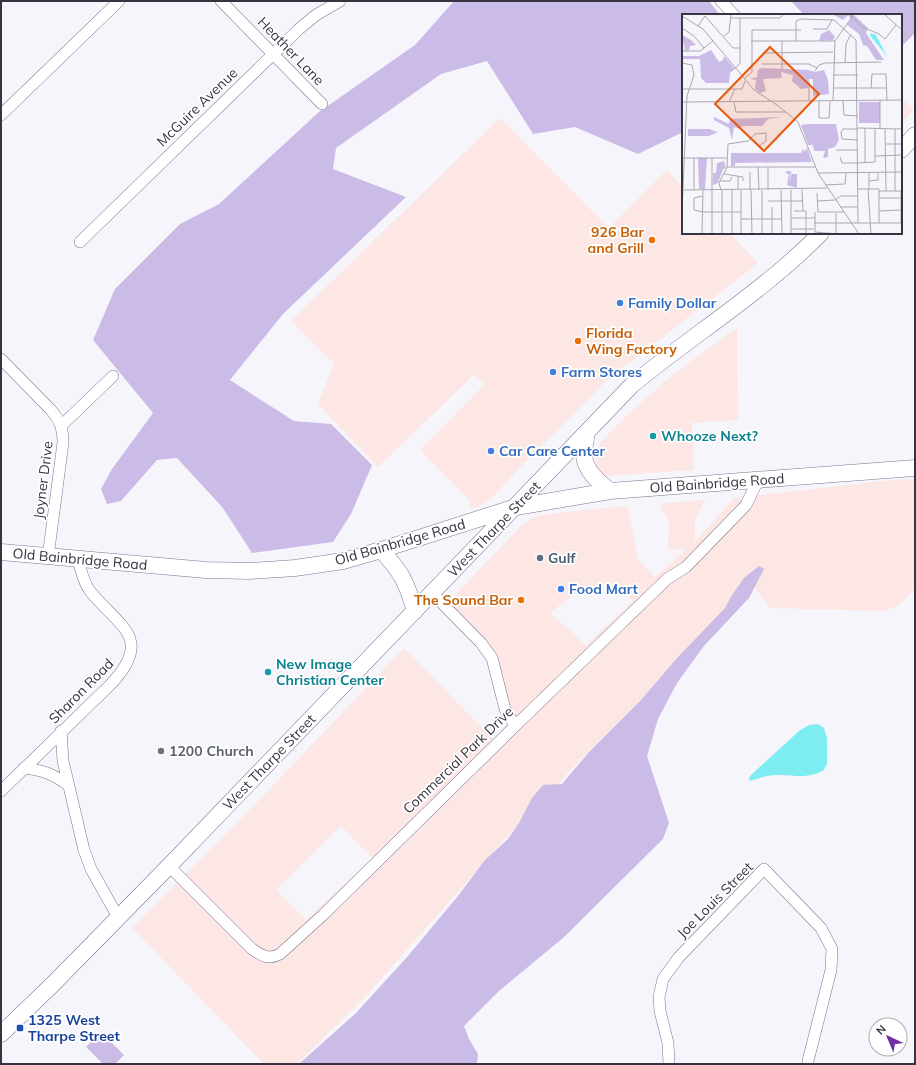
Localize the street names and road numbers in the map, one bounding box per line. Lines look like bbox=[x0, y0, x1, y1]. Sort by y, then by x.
street label: Heather Lane bbox=[254, 13, 328, 89]
street label: McGuire Avenue bbox=[153, 64, 241, 150]
street label: Joyner Drive bbox=[29, 440, 57, 520]
street label: Old Bainbridge Road bbox=[649, 469, 785, 497]
street label: West Tharpe Street bbox=[444, 477, 544, 581]
street label: Old Bainbridge Road bbox=[333, 515, 467, 569]
street label: Old Bainbridge Road bbox=[12, 544, 148, 574]
street label: Sharon Road bbox=[45, 655, 117, 727]
street label: Commercial Park Drive bbox=[399, 703, 517, 817]
street label: West Tharpe Street bbox=[219, 710, 319, 814]
street label: Joe Louis Street bbox=[673, 858, 757, 942]

